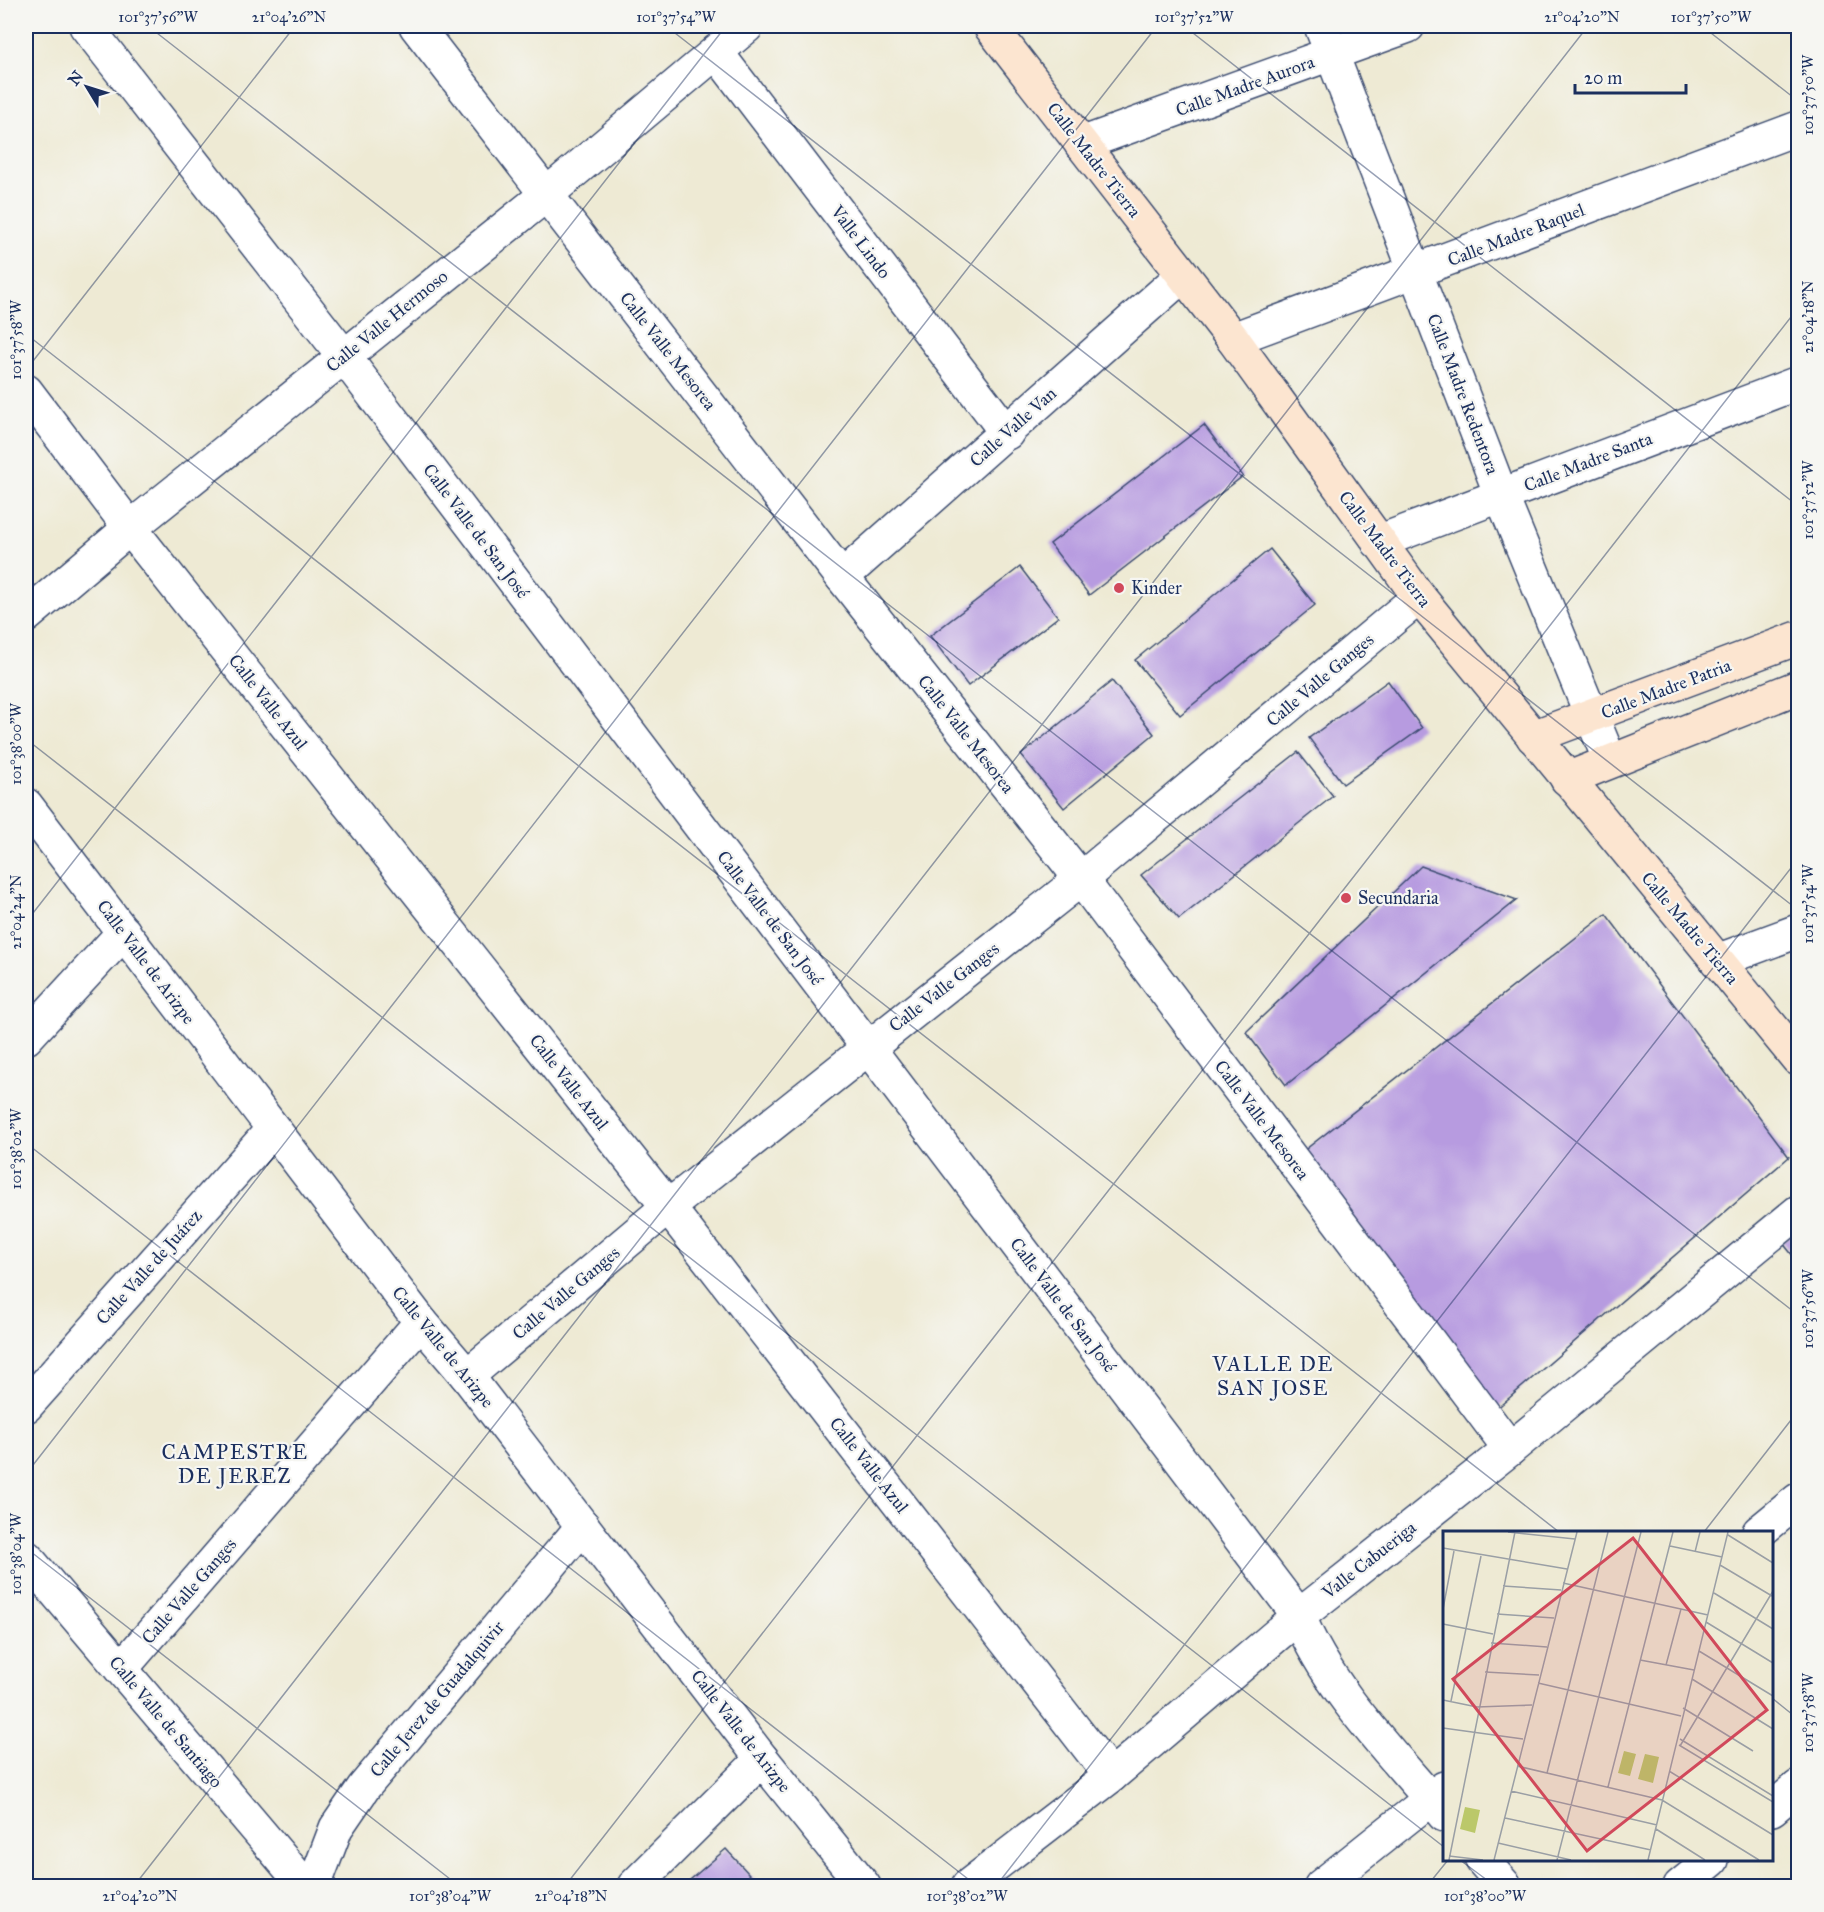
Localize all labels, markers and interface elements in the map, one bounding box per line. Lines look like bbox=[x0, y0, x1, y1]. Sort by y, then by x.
text: 101°37'56"W bbox=[118, 8, 198, 26]
text: 21°04'26"N bbox=[252, 8, 326, 26]
text: 101°37'54"W bbox=[636, 8, 717, 26]
text: 101°37'52"W bbox=[1154, 8, 1234, 26]
text: 21°04'20"N bbox=[1544, 8, 1620, 26]
text: 101°37'50"W bbox=[1671, 8, 1752, 26]
street label: Calle Madre Aurora bbox=[1173, 51, 1318, 121]
text: 101°37'50"W bbox=[1799, 54, 1817, 135]
north arrow bbox=[57, 57, 117, 117]
scale bar bbox=[1575, 57, 1686, 95]
text: N bbox=[64, 67, 87, 89]
text: 20 m bbox=[1584, 67, 1622, 89]
street label: Calle Madre Tierra bbox=[1042, 98, 1146, 222]
street label: Calle Madre Raquel bbox=[1444, 199, 1588, 272]
street label: Valle Lindo bbox=[826, 200, 896, 283]
street label: Calle Valle Hermoso bbox=[322, 265, 452, 377]
text: 21°04'18"N bbox=[1799, 280, 1817, 354]
street label: Calle Valle Mesorea bbox=[615, 287, 721, 415]
text: 101°37'58"W bbox=[7, 299, 25, 380]
street label: Calle Madre Redentora bbox=[1422, 311, 1504, 478]
street label: Calle Valle Van bbox=[965, 382, 1061, 472]
street label: Calle Madre Santa bbox=[1521, 427, 1656, 497]
street label: Calle Valle de San José bbox=[417, 459, 534, 604]
text: 101°37'52"W bbox=[1799, 460, 1817, 540]
street label: Calle Madre Tierra bbox=[1334, 487, 1436, 612]
place label: Kinder bbox=[1131, 577, 1182, 599]
marker: Kinder bbox=[1112, 581, 1126, 595]
street label: Calle Valle Ganges bbox=[1262, 629, 1379, 732]
street label: Calle Valle Azul bbox=[224, 650, 312, 754]
street label: Calle Madre Patria bbox=[1598, 654, 1734, 724]
street label: Calle Valle Mesorea bbox=[913, 670, 1019, 798]
text: 101°38'00"W bbox=[7, 702, 25, 785]
street label: Calle Valle de San José bbox=[711, 846, 828, 991]
text: 101°37'54"W bbox=[1799, 863, 1817, 944]
street label: Calle Madre Tierra bbox=[1637, 867, 1744, 989]
text: 21°04'24"N bbox=[7, 874, 25, 950]
place label: Secundaria bbox=[1358, 887, 1439, 909]
marker: Secundaria bbox=[1339, 891, 1353, 905]
street label: Calle Valle de Arizpe bbox=[92, 896, 200, 1028]
street label: Calle Valle Ganges bbox=[885, 937, 1004, 1038]
street label: Calle Valle Azul bbox=[525, 1030, 613, 1134]
street label: Calle Valle Mesorea bbox=[1210, 1056, 1314, 1184]
text: 101°38'02"W bbox=[7, 1108, 25, 1189]
street label: Calle Valle de Juárez bbox=[91, 1205, 207, 1330]
street label: Calle Valle de San José bbox=[1004, 1233, 1121, 1378]
street label: Calle Valle Ganges bbox=[508, 1242, 625, 1345]
text: 101°37'56"W bbox=[1799, 1269, 1817, 1349]
street label: Calle Valle de Arizpe bbox=[387, 1282, 499, 1412]
district label: VALLE DE SAN JOSE bbox=[1211, 1351, 1334, 1401]
street label: Calle Valle Azul bbox=[825, 1413, 913, 1517]
district label: CAMPESTRE DE JEREZ bbox=[162, 1439, 308, 1489]
text: 101°38'04"W bbox=[7, 1512, 25, 1595]
street label: Valle Cabueriga bbox=[1317, 1516, 1421, 1605]
inset map bbox=[1443, 1531, 1773, 1861]
street label: Calle Valle Ganges bbox=[137, 1533, 242, 1649]
street label: Calle Jerez de Guadalquivir bbox=[365, 1616, 510, 1782]
street label: Calle Valle de Santiago bbox=[104, 1652, 228, 1793]
street label: Calle Valle de Arizpe bbox=[686, 1665, 796, 1797]
text: 101°37'58"W bbox=[1799, 1672, 1817, 1753]
text: 21°04'20"N bbox=[102, 1887, 178, 1905]
text: 101°38'04"W bbox=[409, 1887, 492, 1905]
text: 21°04'18"N bbox=[534, 1887, 608, 1905]
text: 101°38'02"W bbox=[927, 1887, 1008, 1905]
text: 101°38'00"W bbox=[1444, 1887, 1527, 1905]

